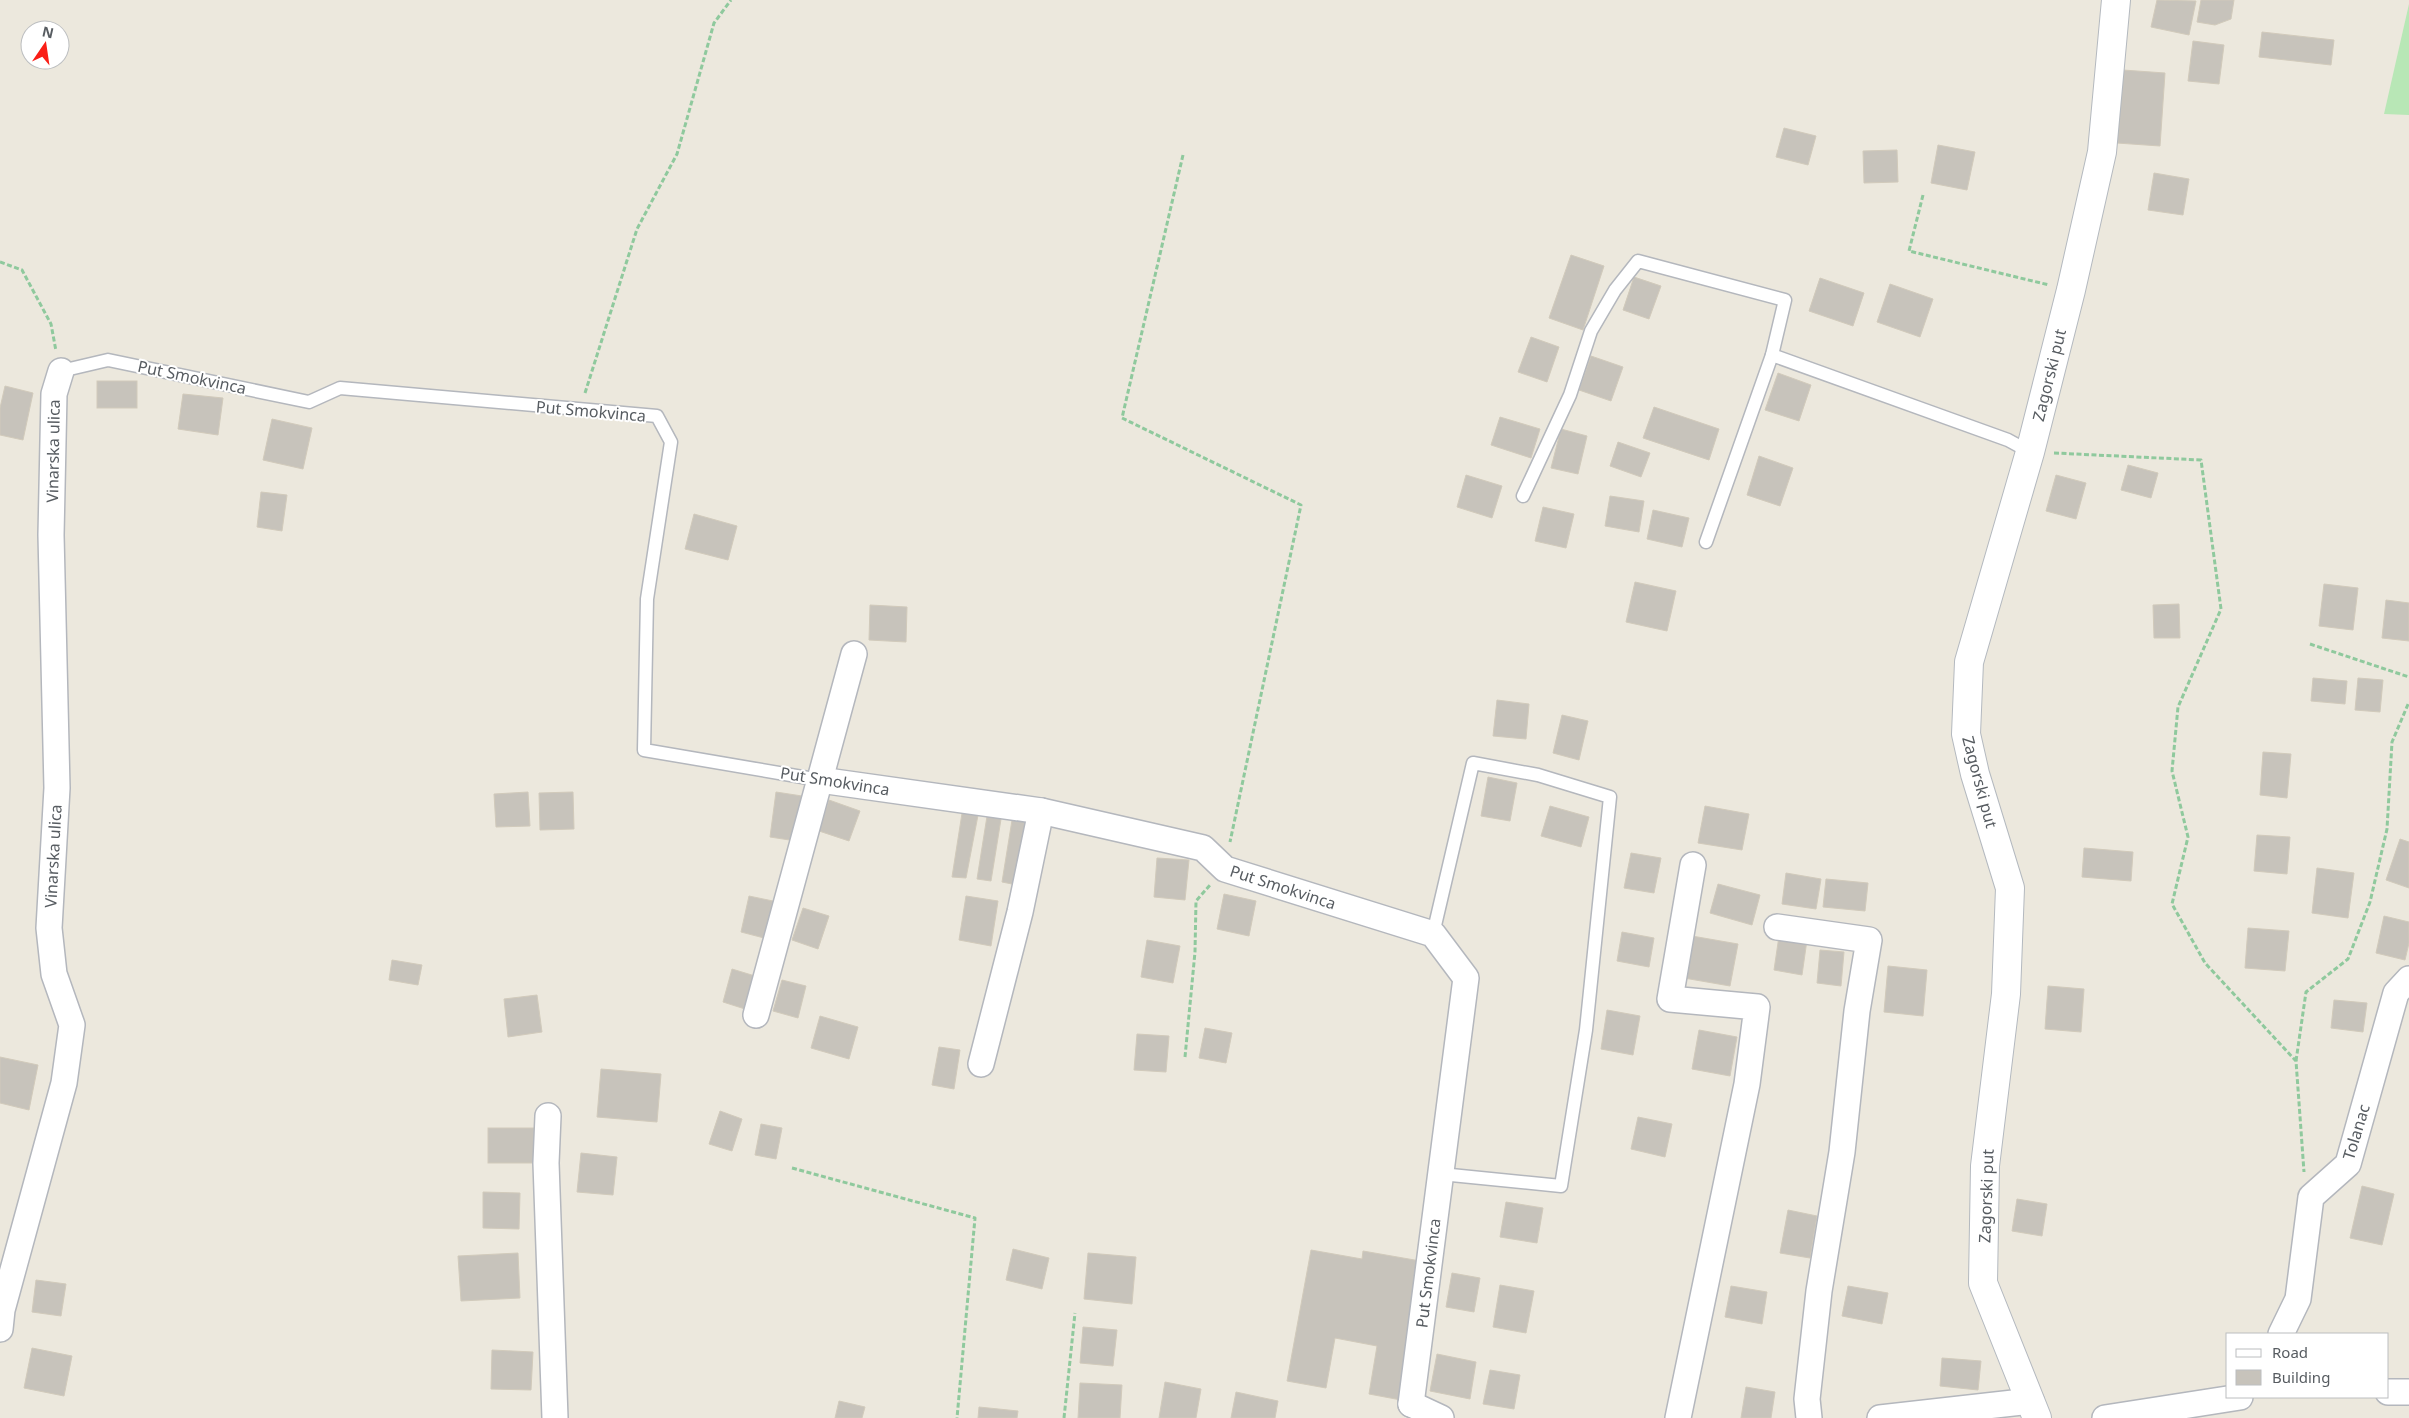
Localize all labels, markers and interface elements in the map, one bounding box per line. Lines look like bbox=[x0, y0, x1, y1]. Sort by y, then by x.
north arrow bbox=[20, 20, 70, 70]
text: N bbox=[40, 21, 56, 42]
street label: Zagorski put bbox=[2027, 326, 2071, 423]
street label: Put Smokvinca bbox=[136, 355, 248, 399]
street label: Put Smokvinca bbox=[535, 395, 647, 427]
street label: Vinarska ulica bbox=[41, 399, 65, 503]
street label: Zagorski put bbox=[1957, 734, 2003, 831]
street label: Put Smokvinca bbox=[779, 762, 891, 800]
street label: Vinarska ulica bbox=[39, 804, 67, 908]
street label: Put Smokvinca bbox=[1227, 859, 1339, 915]
street label: Tolanac bbox=[2337, 1101, 2375, 1163]
street label: Zagorski put bbox=[1973, 1148, 1999, 1243]
street label: Put Smokvinca bbox=[1410, 1217, 1446, 1329]
legend bbox=[2226, 1333, 2389, 1398]
text: Road bbox=[2272, 1342, 2308, 1362]
text: Building bbox=[2272, 1367, 2330, 1387]

